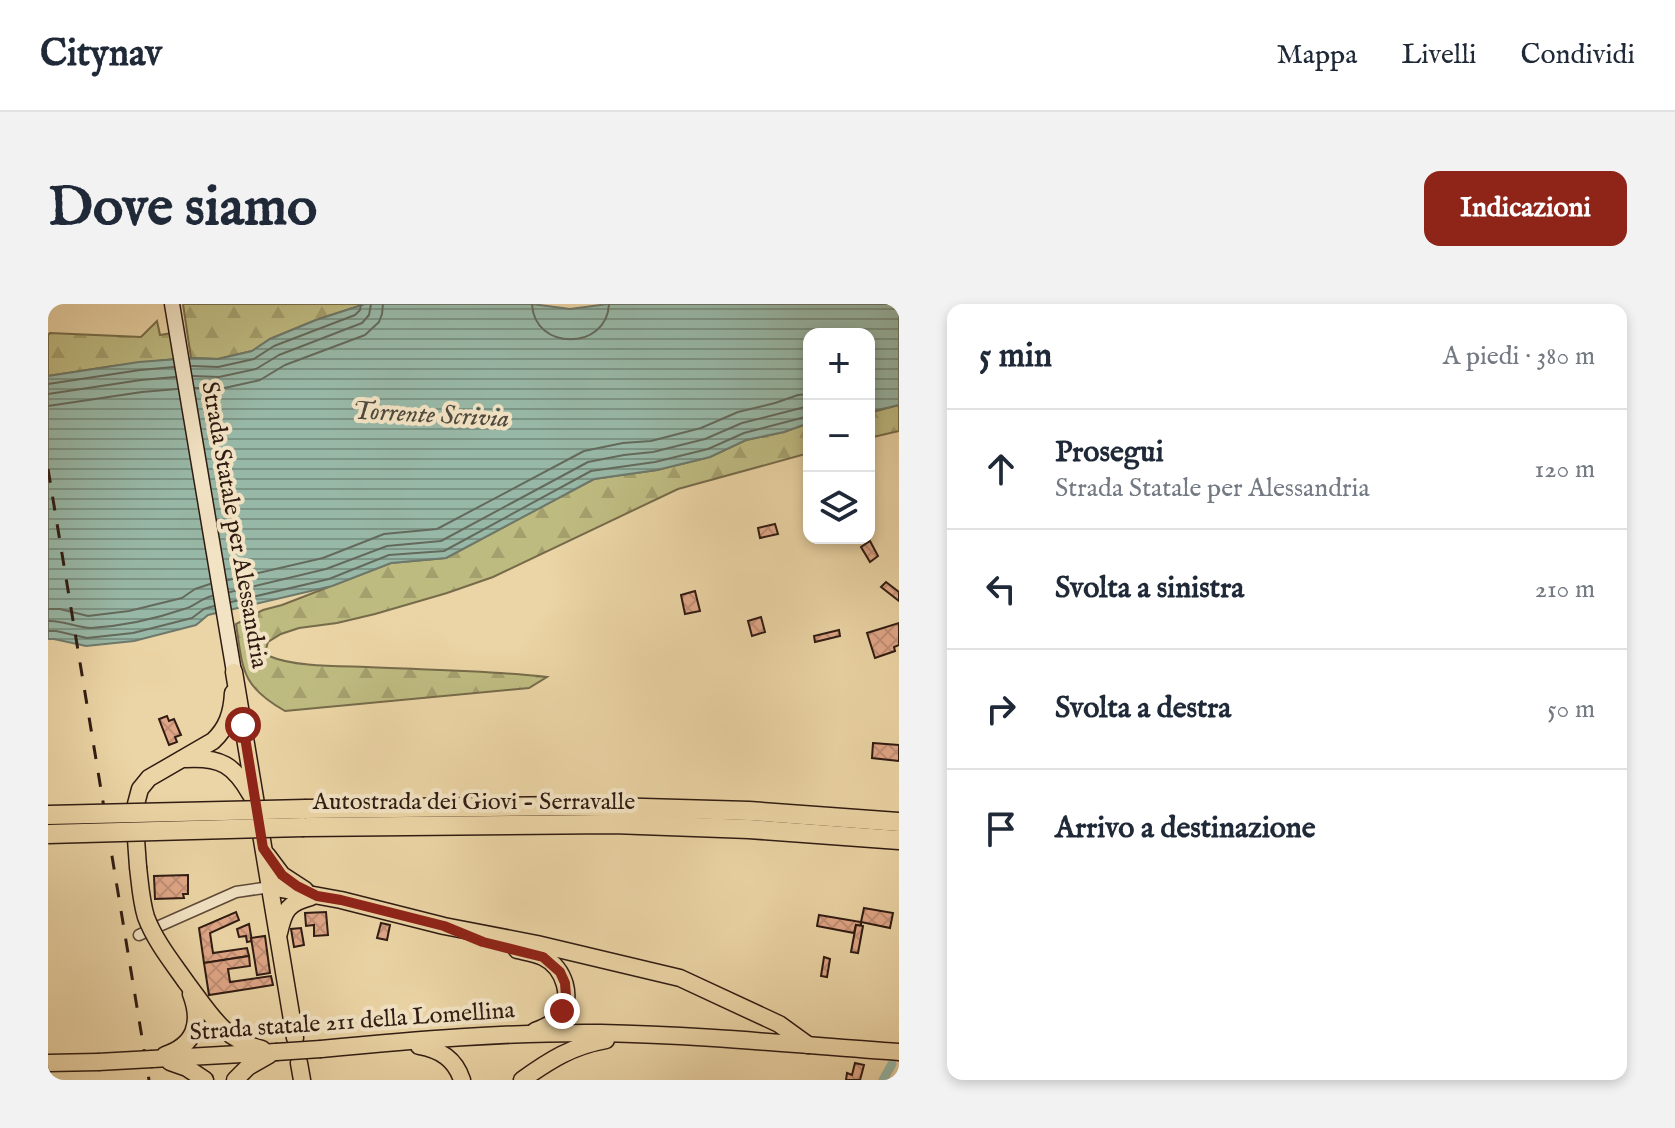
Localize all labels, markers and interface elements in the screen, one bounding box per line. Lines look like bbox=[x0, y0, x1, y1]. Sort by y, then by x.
text: Citynav bbox=[40, 31, 162, 79]
text: Mappa bbox=[1277, 38, 1357, 73]
text: Livelli bbox=[1401, 38, 1477, 73]
text: Condividi bbox=[1521, 38, 1635, 73]
button: Indicazioni bbox=[1424, 171, 1627, 246]
text: Dove siamo bbox=[48, 173, 317, 244]
map controls bbox=[803, 328, 875, 544]
button: + bbox=[803, 328, 875, 400]
text: 5 min bbox=[979, 335, 1052, 378]
text: A piedi · 380 m bbox=[1443, 340, 1595, 373]
street label: Strada Statale per Alessandria bbox=[194, 379, 275, 671]
water label: Torrente Scrivia bbox=[352, 394, 510, 436]
button: − bbox=[803, 400, 875, 472]
text: Prosegui bbox=[1055, 434, 1164, 472]
icon: ahead bbox=[979, 447, 1023, 491]
text: 120 m bbox=[1535, 453, 1595, 486]
button: layers bbox=[803, 472, 875, 544]
text: Strada Statale per Alessandria bbox=[1055, 472, 1370, 505]
icon: left bbox=[979, 567, 1023, 611]
text: Svolta a sinistra bbox=[1055, 570, 1244, 608]
text: 210 m bbox=[1535, 573, 1595, 606]
icon: right bbox=[979, 687, 1023, 731]
text: Svolta a destra bbox=[1055, 690, 1231, 728]
text: 50 m bbox=[1547, 693, 1595, 726]
route start bbox=[225, 707, 261, 743]
street label: Autostrada dei Giovi - Serravalle bbox=[312, 787, 635, 818]
icon: arrive bbox=[979, 807, 1023, 851]
text: Arrivo a destinazione bbox=[1055, 810, 1316, 848]
route end bbox=[544, 993, 580, 1029]
street label: Strada statale 211 della Lomellina bbox=[188, 995, 516, 1049]

